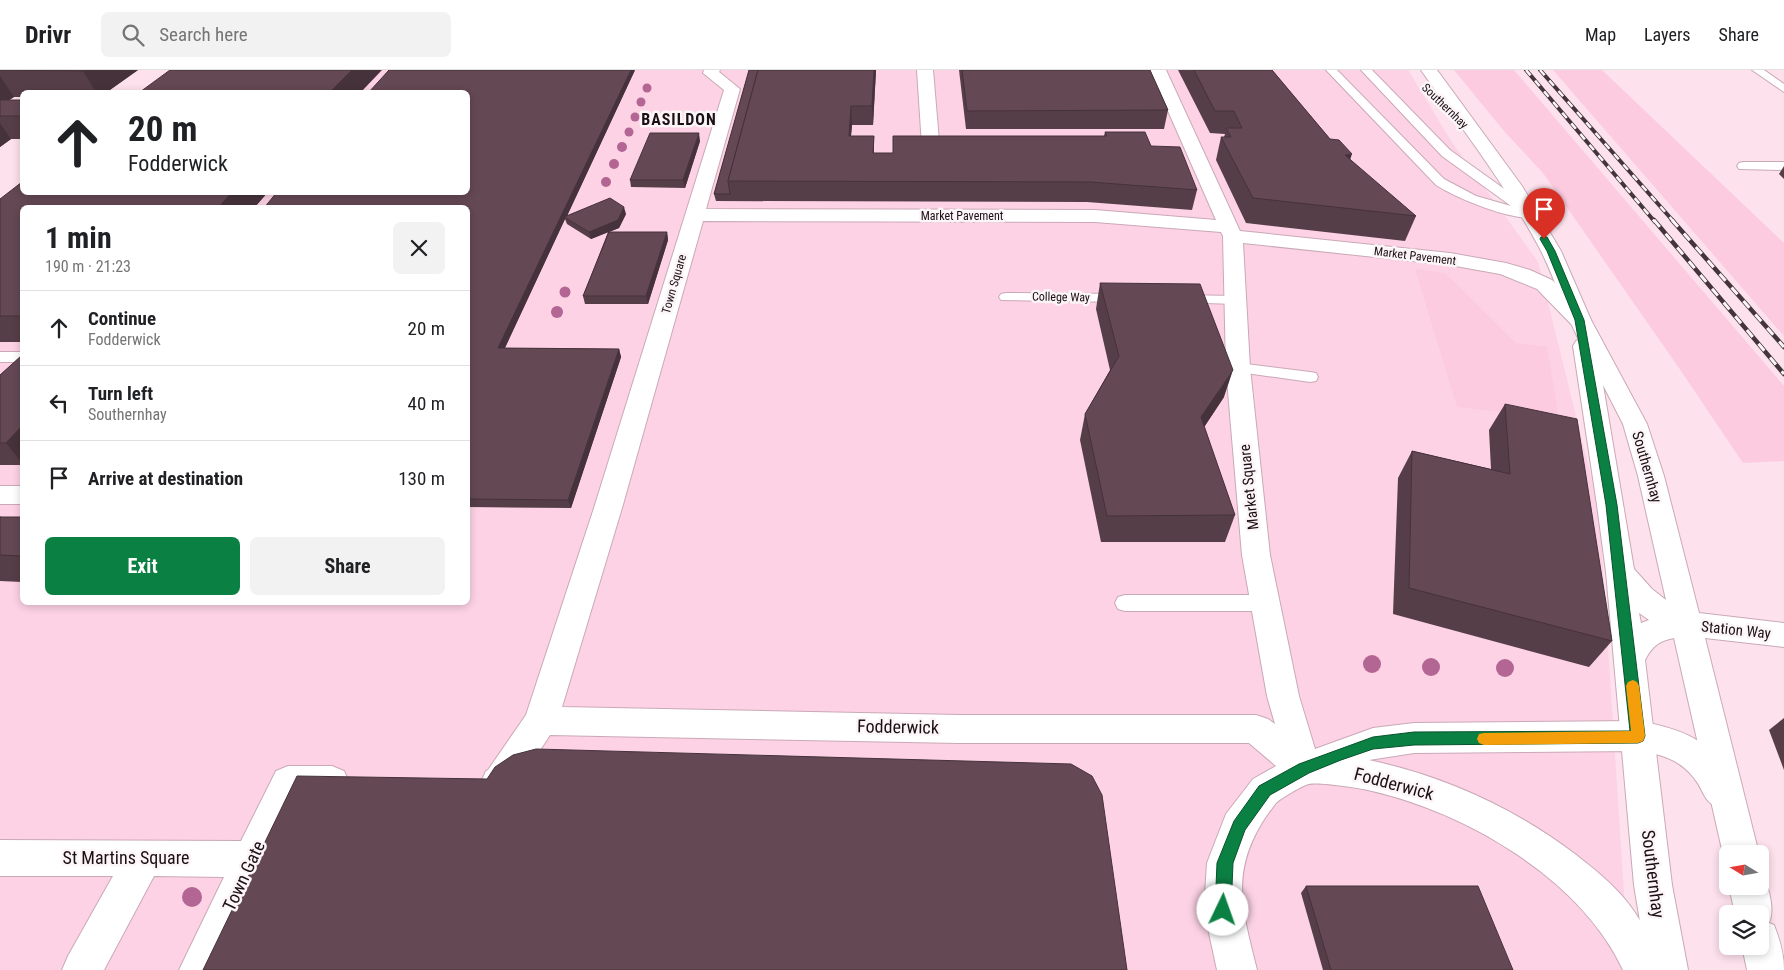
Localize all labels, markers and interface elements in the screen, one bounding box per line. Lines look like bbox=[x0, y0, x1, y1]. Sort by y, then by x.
search box bbox=[101, 12, 451, 57]
text: Drivr bbox=[25, 21, 71, 49]
icon: search bbox=[119, 21, 147, 49]
text: Search here bbox=[159, 23, 248, 46]
text: Map bbox=[1585, 24, 1616, 45]
text: Layers bbox=[1644, 24, 1691, 45]
text: Share bbox=[1719, 24, 1759, 45]
street label: Southernhay bbox=[1419, 80, 1471, 132]
text: 20 m bbox=[128, 109, 197, 150]
icon: ahead bbox=[45, 110, 110, 175]
district label: BASILDON bbox=[641, 110, 717, 129]
text: Fodderwick bbox=[128, 151, 228, 176]
pin bbox=[1523, 188, 1565, 239]
icon: arrive bbox=[1530, 195, 1558, 223]
street label: Market Pavement bbox=[921, 209, 1004, 223]
text: 1 min bbox=[45, 220, 112, 255]
button: close bbox=[393, 222, 445, 274]
street label: Market Pavement bbox=[1373, 244, 1457, 268]
street label: Town Square bbox=[659, 252, 689, 315]
text: 190 m · 21:23 bbox=[45, 257, 131, 276]
street label: College Way bbox=[1032, 289, 1090, 305]
text: Continue bbox=[88, 307, 156, 330]
icon: ahead bbox=[45, 314, 73, 342]
text: 20 m bbox=[408, 317, 445, 340]
text: Fodderwick bbox=[88, 330, 161, 349]
text: Turn left bbox=[88, 382, 153, 405]
icon: left bbox=[45, 389, 73, 417]
text: 40 m bbox=[408, 392, 445, 415]
text: Southernhay bbox=[88, 405, 167, 424]
street label: Southernhay bbox=[1628, 429, 1666, 505]
street label: Market Square bbox=[1236, 443, 1262, 531]
icon: arrive bbox=[45, 464, 73, 492]
text: Arrive at destination bbox=[88, 467, 243, 490]
text: 130 m bbox=[398, 467, 445, 490]
button: Exit bbox=[45, 537, 240, 595]
button: Share bbox=[250, 537, 445, 595]
street label: Station Way bbox=[1700, 617, 1772, 643]
street label: Fodderwick bbox=[857, 715, 939, 738]
street label: Fodderwick bbox=[1352, 763, 1436, 804]
street label: Southernhay bbox=[1638, 829, 1669, 920]
street label: Town Gate bbox=[218, 837, 269, 914]
north arrow bbox=[1719, 845, 1769, 895]
map controls bbox=[1719, 845, 1769, 955]
street label: St Martins Square bbox=[63, 847, 189, 868]
position arrow bbox=[1196, 883, 1248, 935]
button: layers bbox=[1719, 905, 1769, 955]

